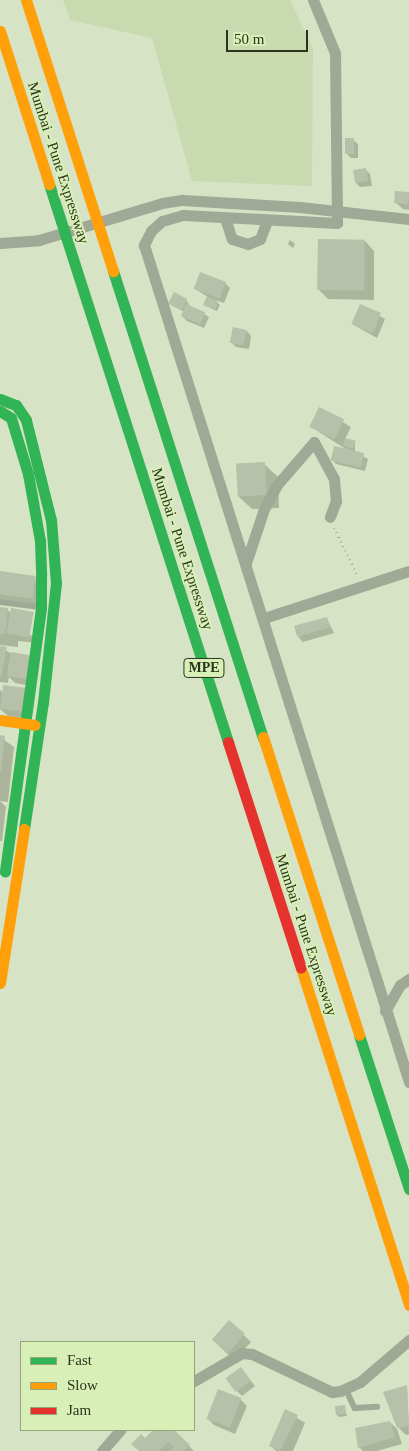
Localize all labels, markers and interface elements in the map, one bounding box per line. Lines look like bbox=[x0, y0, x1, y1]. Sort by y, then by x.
scale bar bbox=[229, 20, 312, 52]
text: 50 m bbox=[234, 31, 264, 47]
street label: Mumbai - Pune Expressway bbox=[23, 80, 93, 246]
street label: Mumbai - Pune Expressway bbox=[147, 466, 217, 632]
road number: MPE bbox=[183, 656, 225, 680]
street label: Mumbai - Pune Expressway bbox=[271, 852, 341, 1018]
legend bbox=[20, 1341, 195, 1431]
text: Fast bbox=[67, 1352, 92, 1368]
text: Slow bbox=[67, 1377, 98, 1393]
text: Jam bbox=[67, 1402, 91, 1418]

